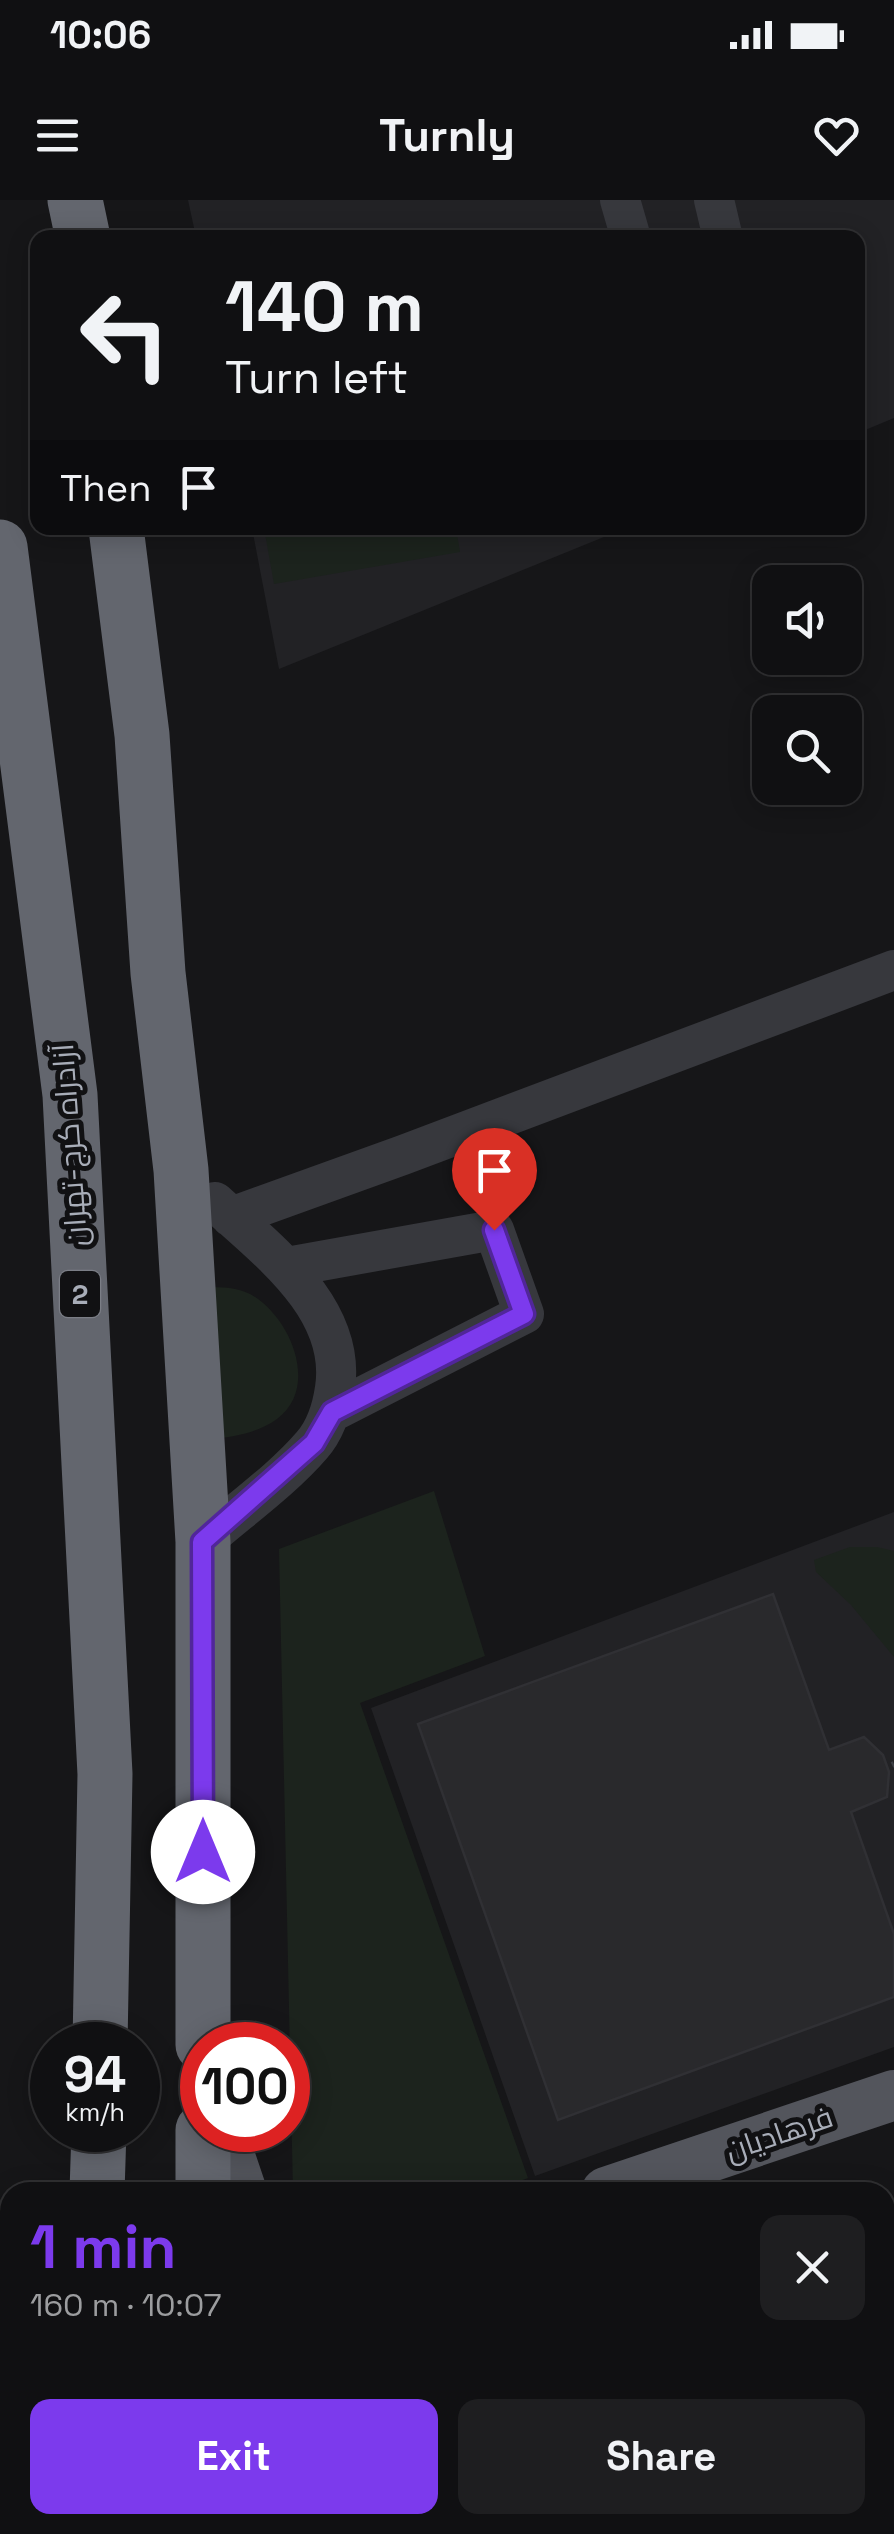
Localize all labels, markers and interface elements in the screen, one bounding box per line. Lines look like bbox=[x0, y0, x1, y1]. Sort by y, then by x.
text: 10:06 bbox=[50, 11, 151, 59]
text: Turnly bbox=[379, 107, 515, 164]
icon: menu bbox=[30, 108, 85, 163]
icon: heart bbox=[809, 108, 864, 163]
text: 140 m bbox=[225, 262, 424, 351]
icon: left bbox=[60, 270, 190, 400]
text: Turn left bbox=[225, 349, 408, 406]
icon: arrive bbox=[171, 460, 226, 515]
text: Then bbox=[60, 464, 151, 512]
map controls bbox=[752, 565, 862, 805]
button: sound bbox=[752, 565, 862, 675]
button: search bbox=[752, 695, 862, 805]
street label: آزادراه کرج-تهران bbox=[43, 1042, 97, 1248]
pin bbox=[452, 1128, 537, 1231]
icon: arrive bbox=[467, 1143, 522, 1198]
road number: 2 bbox=[60, 1271, 100, 1317]
position arrow bbox=[151, 1800, 255, 1904]
speed limit sign: 100 bbox=[180, 2022, 310, 2152]
text: 94 bbox=[64, 2043, 126, 2107]
text: km/h bbox=[65, 2096, 125, 2128]
street label: فرهادیان bbox=[720, 2097, 838, 2170]
text: 1 min bbox=[30, 2209, 177, 2286]
button: close bbox=[760, 2215, 865, 2320]
text: 160 m · 10:07 bbox=[30, 2285, 222, 2325]
button: Exit bbox=[30, 2399, 438, 2514]
button: Share bbox=[458, 2399, 865, 2514]

